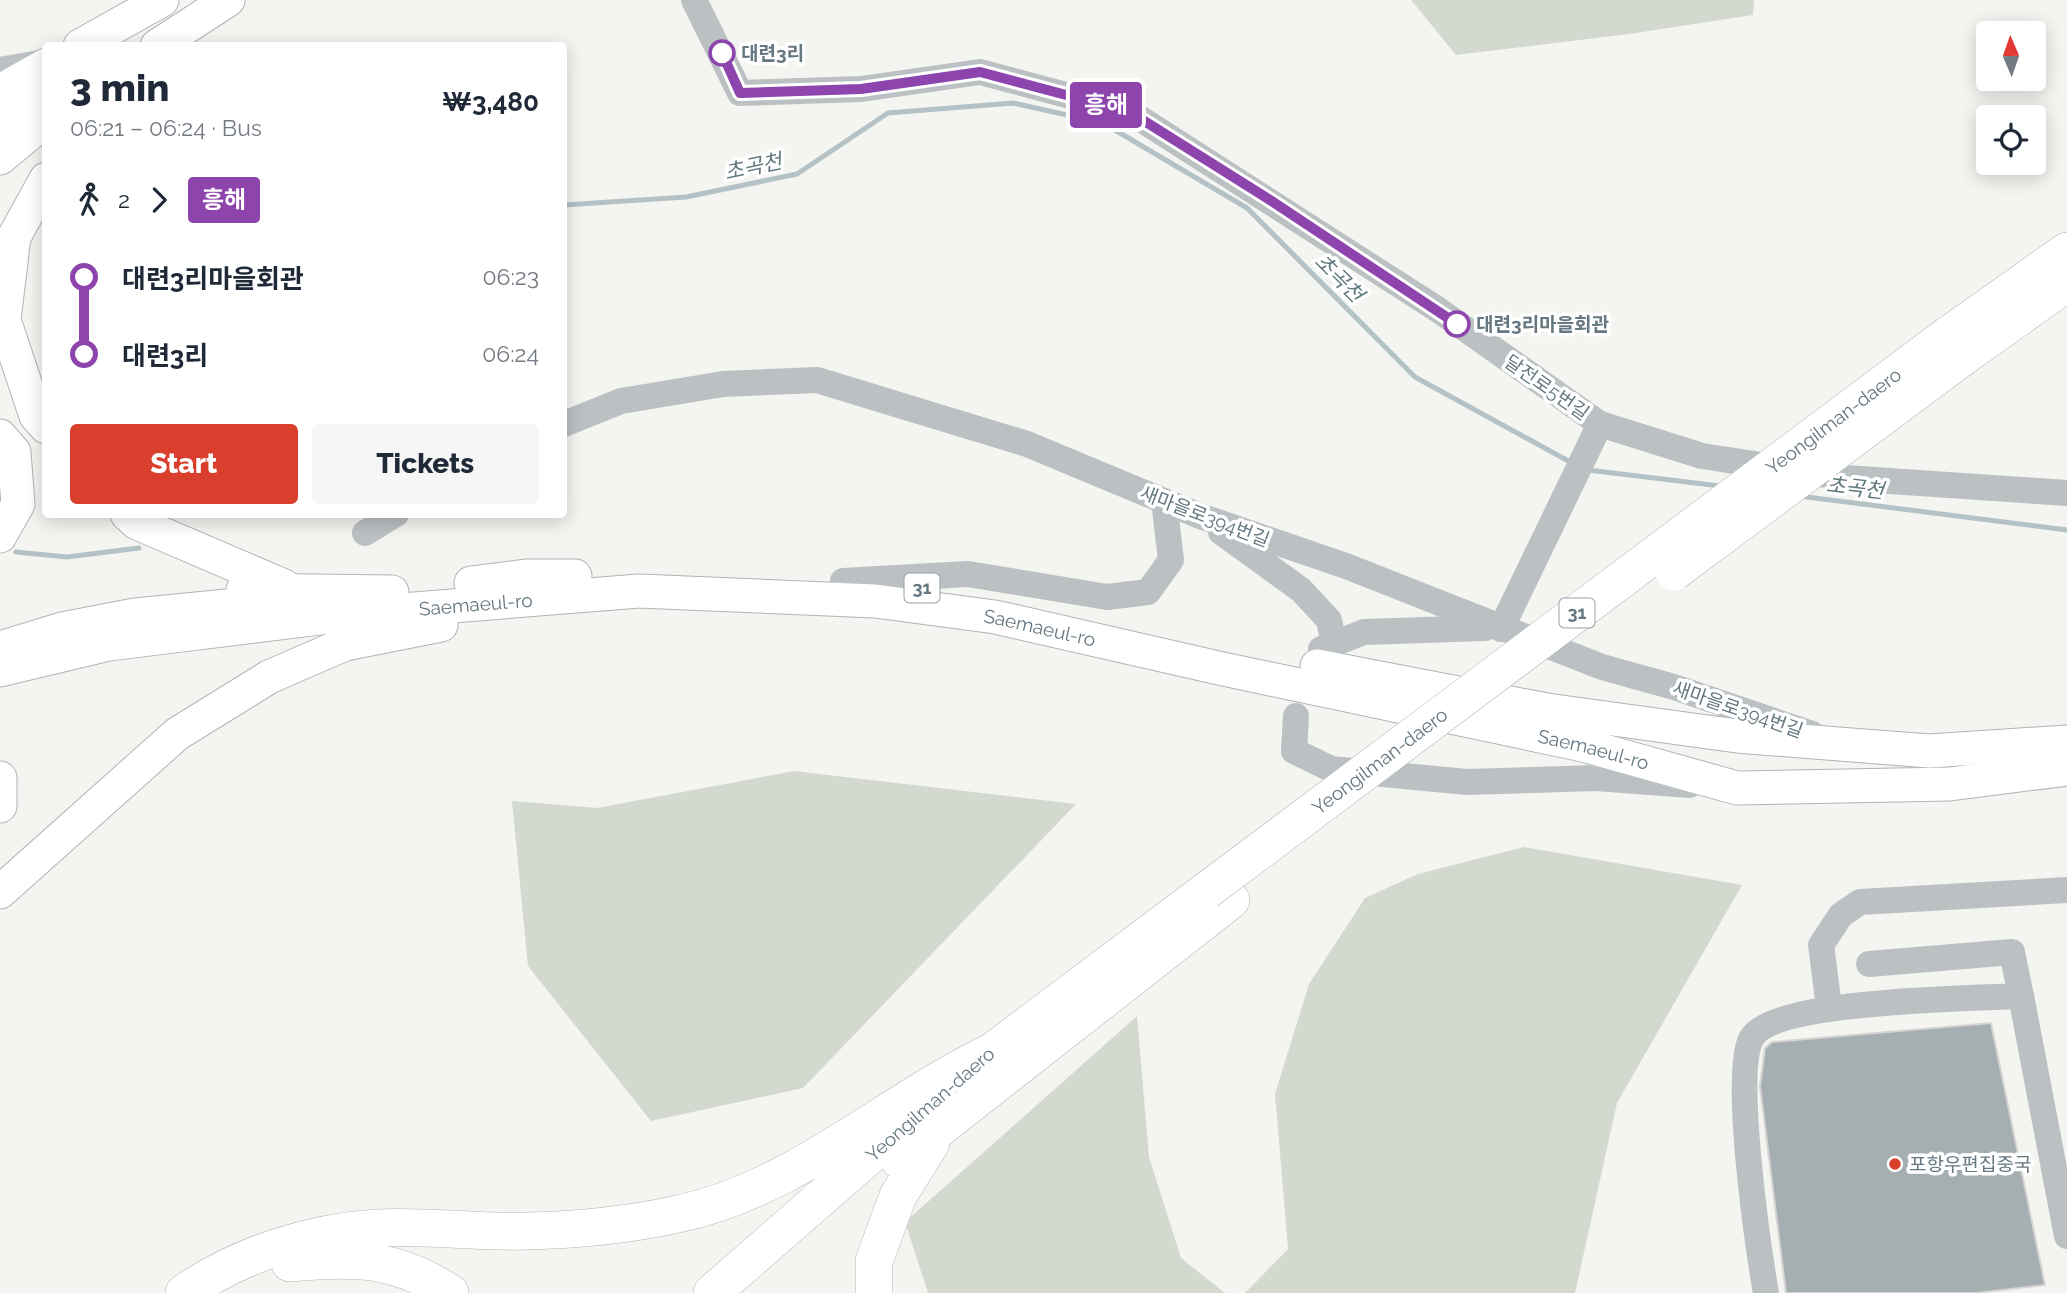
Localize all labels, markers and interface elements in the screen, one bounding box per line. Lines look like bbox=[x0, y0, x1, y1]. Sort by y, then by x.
north arrow bbox=[1976, 21, 2046, 91]
map controls bbox=[1976, 21, 2046, 175]
marker: 대련3리 bbox=[709, 40, 735, 66]
place label: 대련3리 bbox=[741, 42, 804, 64]
text: 3 min bbox=[70, 65, 170, 110]
line badge: 흥해 bbox=[1074, 82, 1138, 128]
text: ₩3,480 bbox=[442, 87, 539, 117]
text: 흥해 bbox=[1084, 90, 1128, 119]
button: locate bbox=[1976, 105, 2046, 175]
text: 06:21 – 06:24 · Bus bbox=[70, 114, 262, 141]
water label: 초곡천 bbox=[722, 148, 786, 185]
icon: walk bbox=[70, 181, 108, 219]
icon: forward bbox=[140, 181, 178, 219]
text: 흥해 bbox=[202, 185, 246, 214]
text: 2 bbox=[118, 186, 130, 213]
water label: 초곡천 bbox=[1310, 248, 1371, 309]
text: 06:23 bbox=[482, 263, 539, 290]
text: 대련3리마을회관 bbox=[122, 264, 304, 294]
marker: 대련3리마을회관 bbox=[1444, 311, 1470, 337]
place label: 대련3리마을회관 bbox=[1476, 313, 1609, 335]
text: 06:24 bbox=[482, 340, 539, 367]
text: 대련3리 bbox=[122, 341, 208, 371]
street label: 달전로5번길 bbox=[1501, 350, 1593, 424]
street label: Yeongilman-daero bbox=[1761, 363, 1905, 479]
button: Start bbox=[70, 424, 298, 504]
button: Tickets bbox=[312, 424, 539, 504]
water label: 초곡천 bbox=[1825, 472, 1888, 504]
street label: 새마을로394번길 bbox=[1137, 481, 1273, 551]
road number: 31 bbox=[904, 574, 940, 602]
street label: Saemaeul-ro bbox=[418, 589, 533, 620]
road number: 31 bbox=[1560, 598, 1594, 628]
street label: Saemaeul-ro bbox=[983, 605, 1098, 651]
street label: 새마을로394번길 bbox=[1670, 676, 1806, 742]
street label: Yeongilman-daero bbox=[1308, 703, 1452, 819]
street label: Saemaeul-ro bbox=[1536, 725, 1652, 774]
street label: Yeongilman-daero bbox=[861, 1042, 999, 1166]
place label: 포항우편집중국 bbox=[1909, 1153, 2031, 1175]
marker: 포항우편집중국 bbox=[1887, 1156, 1903, 1172]

